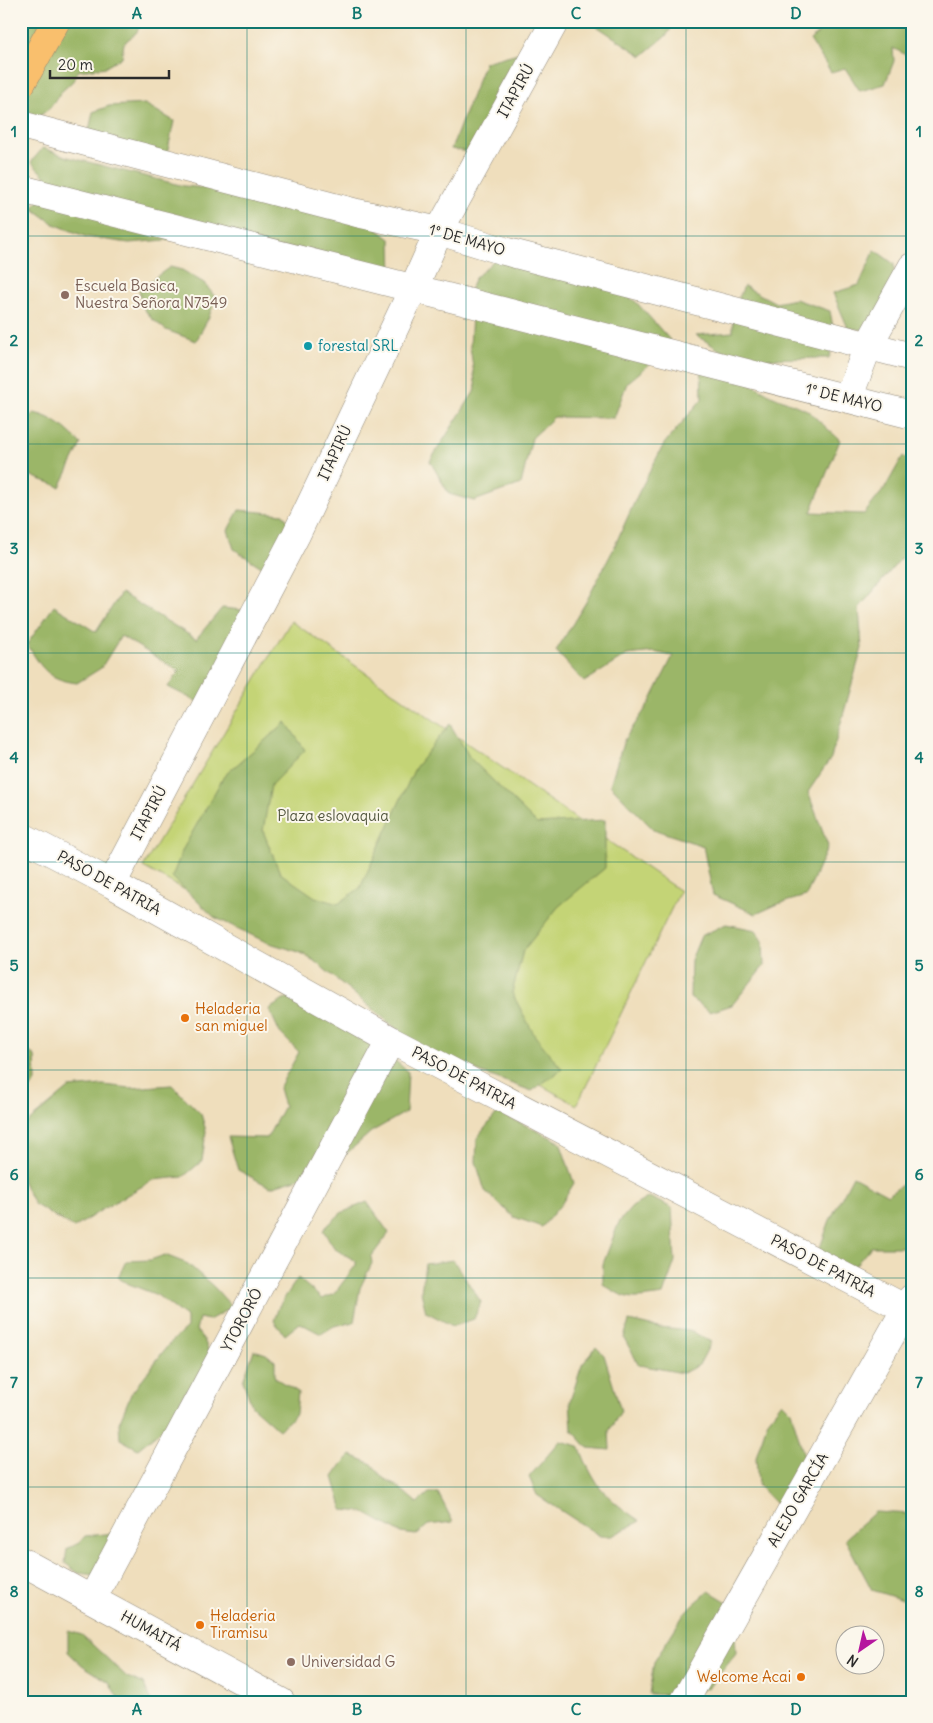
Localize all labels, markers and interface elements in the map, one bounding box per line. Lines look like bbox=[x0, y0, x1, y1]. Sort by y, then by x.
text: A bbox=[132, 3, 142, 23]
text: B bbox=[352, 3, 363, 23]
text: C bbox=[571, 3, 582, 23]
text: D bbox=[790, 3, 802, 23]
scale bar bbox=[50, 48, 169, 80]
text: 20 m bbox=[58, 55, 93, 74]
street label: ITAPIRÚ bbox=[492, 60, 538, 121]
text: 1 bbox=[11, 121, 17, 141]
text: 1 bbox=[916, 121, 922, 141]
street label: 1° DE MAYO bbox=[427, 220, 507, 259]
place label: Escuela Basica, Nuestra Señora N7549 bbox=[75, 276, 227, 312]
marker: Escuela Basica, Nuestra Señora N7549 bbox=[59, 289, 71, 301]
text: 2 bbox=[10, 330, 19, 350]
text: 2 bbox=[915, 330, 924, 350]
place label: forestal SRL bbox=[318, 336, 398, 355]
marker: forestal SRL bbox=[302, 340, 314, 352]
street label: 1° DE MAYO bbox=[804, 379, 884, 416]
street label: ITAPIRÚ bbox=[313, 422, 356, 483]
text: 3 bbox=[9, 538, 19, 558]
text: 3 bbox=[914, 538, 924, 558]
text: 4 bbox=[9, 747, 19, 767]
text: 4 bbox=[914, 747, 924, 767]
street label: ITAPIRÚ bbox=[126, 782, 171, 843]
park label: Plaza eslovaquia bbox=[277, 806, 389, 825]
street label: PASO DE PATRIA bbox=[54, 846, 165, 919]
text: 5 bbox=[9, 955, 19, 975]
text: 5 bbox=[914, 955, 924, 975]
place label: Heladeria san miguel bbox=[195, 999, 268, 1035]
marker: Heladeria san miguel bbox=[179, 1012, 191, 1024]
street label: PASO DE PATRIA bbox=[409, 1042, 520, 1113]
text: 6 bbox=[9, 1164, 19, 1184]
text: 6 bbox=[914, 1164, 924, 1184]
street label: PASO DE PATRIA bbox=[768, 1230, 879, 1301]
street label: YTORORÓ bbox=[216, 1284, 266, 1355]
text: 7 bbox=[10, 1372, 18, 1392]
text: 7 bbox=[915, 1372, 923, 1392]
street label: ALEJO GARCÍA bbox=[763, 1449, 832, 1550]
text: 8 bbox=[9, 1581, 19, 1601]
text: 8 bbox=[914, 1581, 924, 1601]
street label: HUMAITÁ bbox=[118, 1606, 185, 1655]
place label: Heladeria Tiramisu bbox=[210, 1606, 276, 1642]
marker: Heladeria Tiramisu bbox=[194, 1619, 206, 1631]
north arrow bbox=[836, 1626, 886, 1676]
text: N bbox=[844, 1651, 862, 1671]
place label: Universidad G bbox=[301, 1652, 396, 1671]
marker: Universidad G bbox=[285, 1656, 297, 1668]
place label: Welcome Acai bbox=[697, 1667, 791, 1686]
marker: Welcome Acai bbox=[795, 1671, 807, 1683]
text: A bbox=[132, 1699, 142, 1719]
text: B bbox=[352, 1699, 363, 1719]
text: C bbox=[571, 1699, 582, 1719]
text: D bbox=[790, 1699, 802, 1719]

